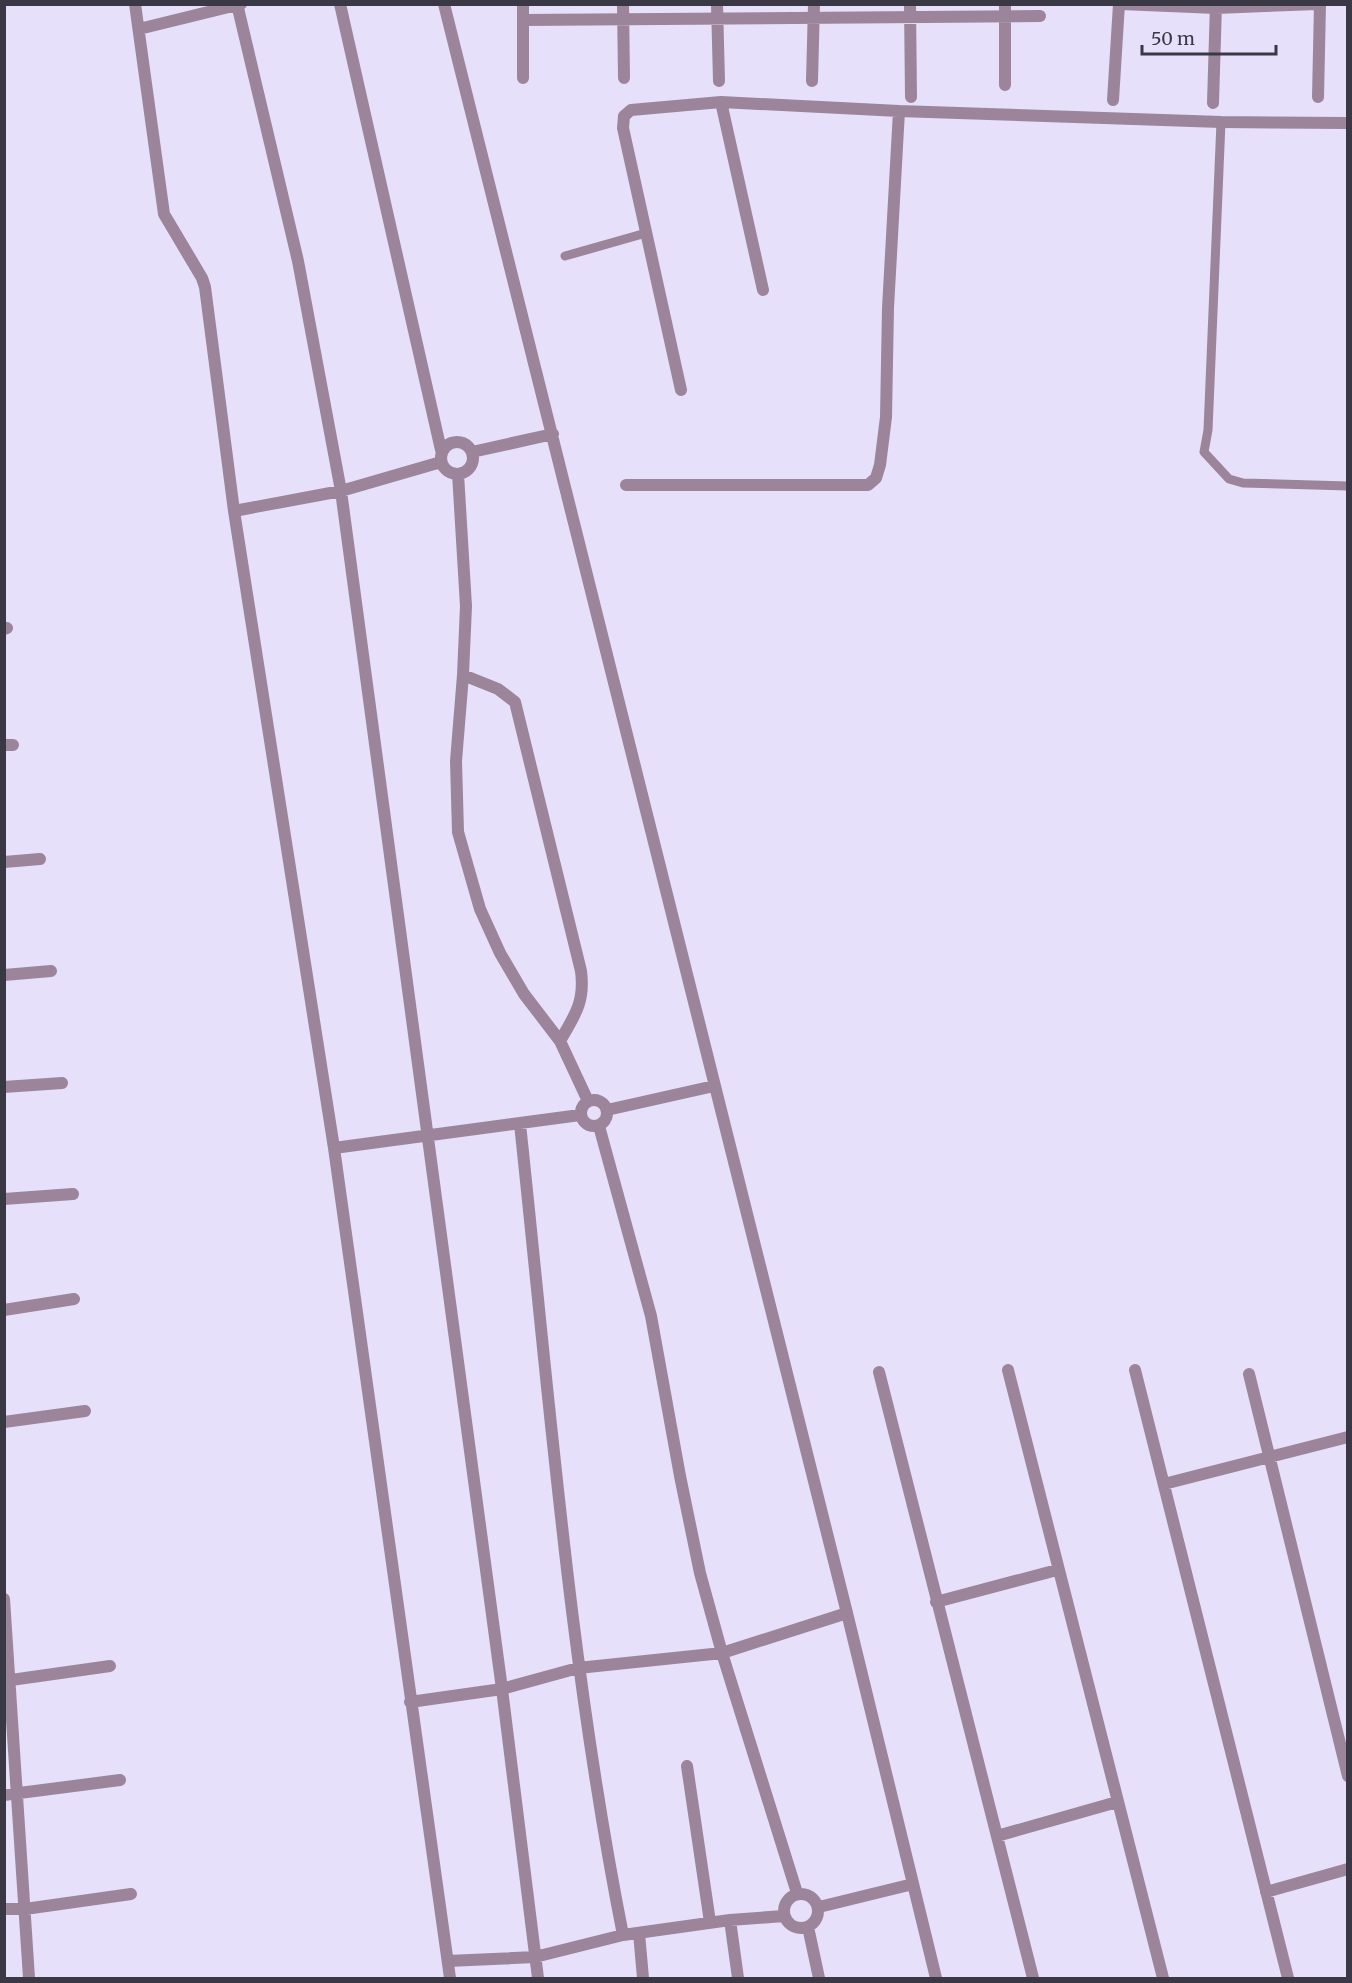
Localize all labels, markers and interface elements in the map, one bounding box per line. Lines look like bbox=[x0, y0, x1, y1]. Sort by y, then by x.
scale bar bbox=[1142, 18, 1276, 56]
text: 50 m bbox=[1151, 27, 1195, 50]

